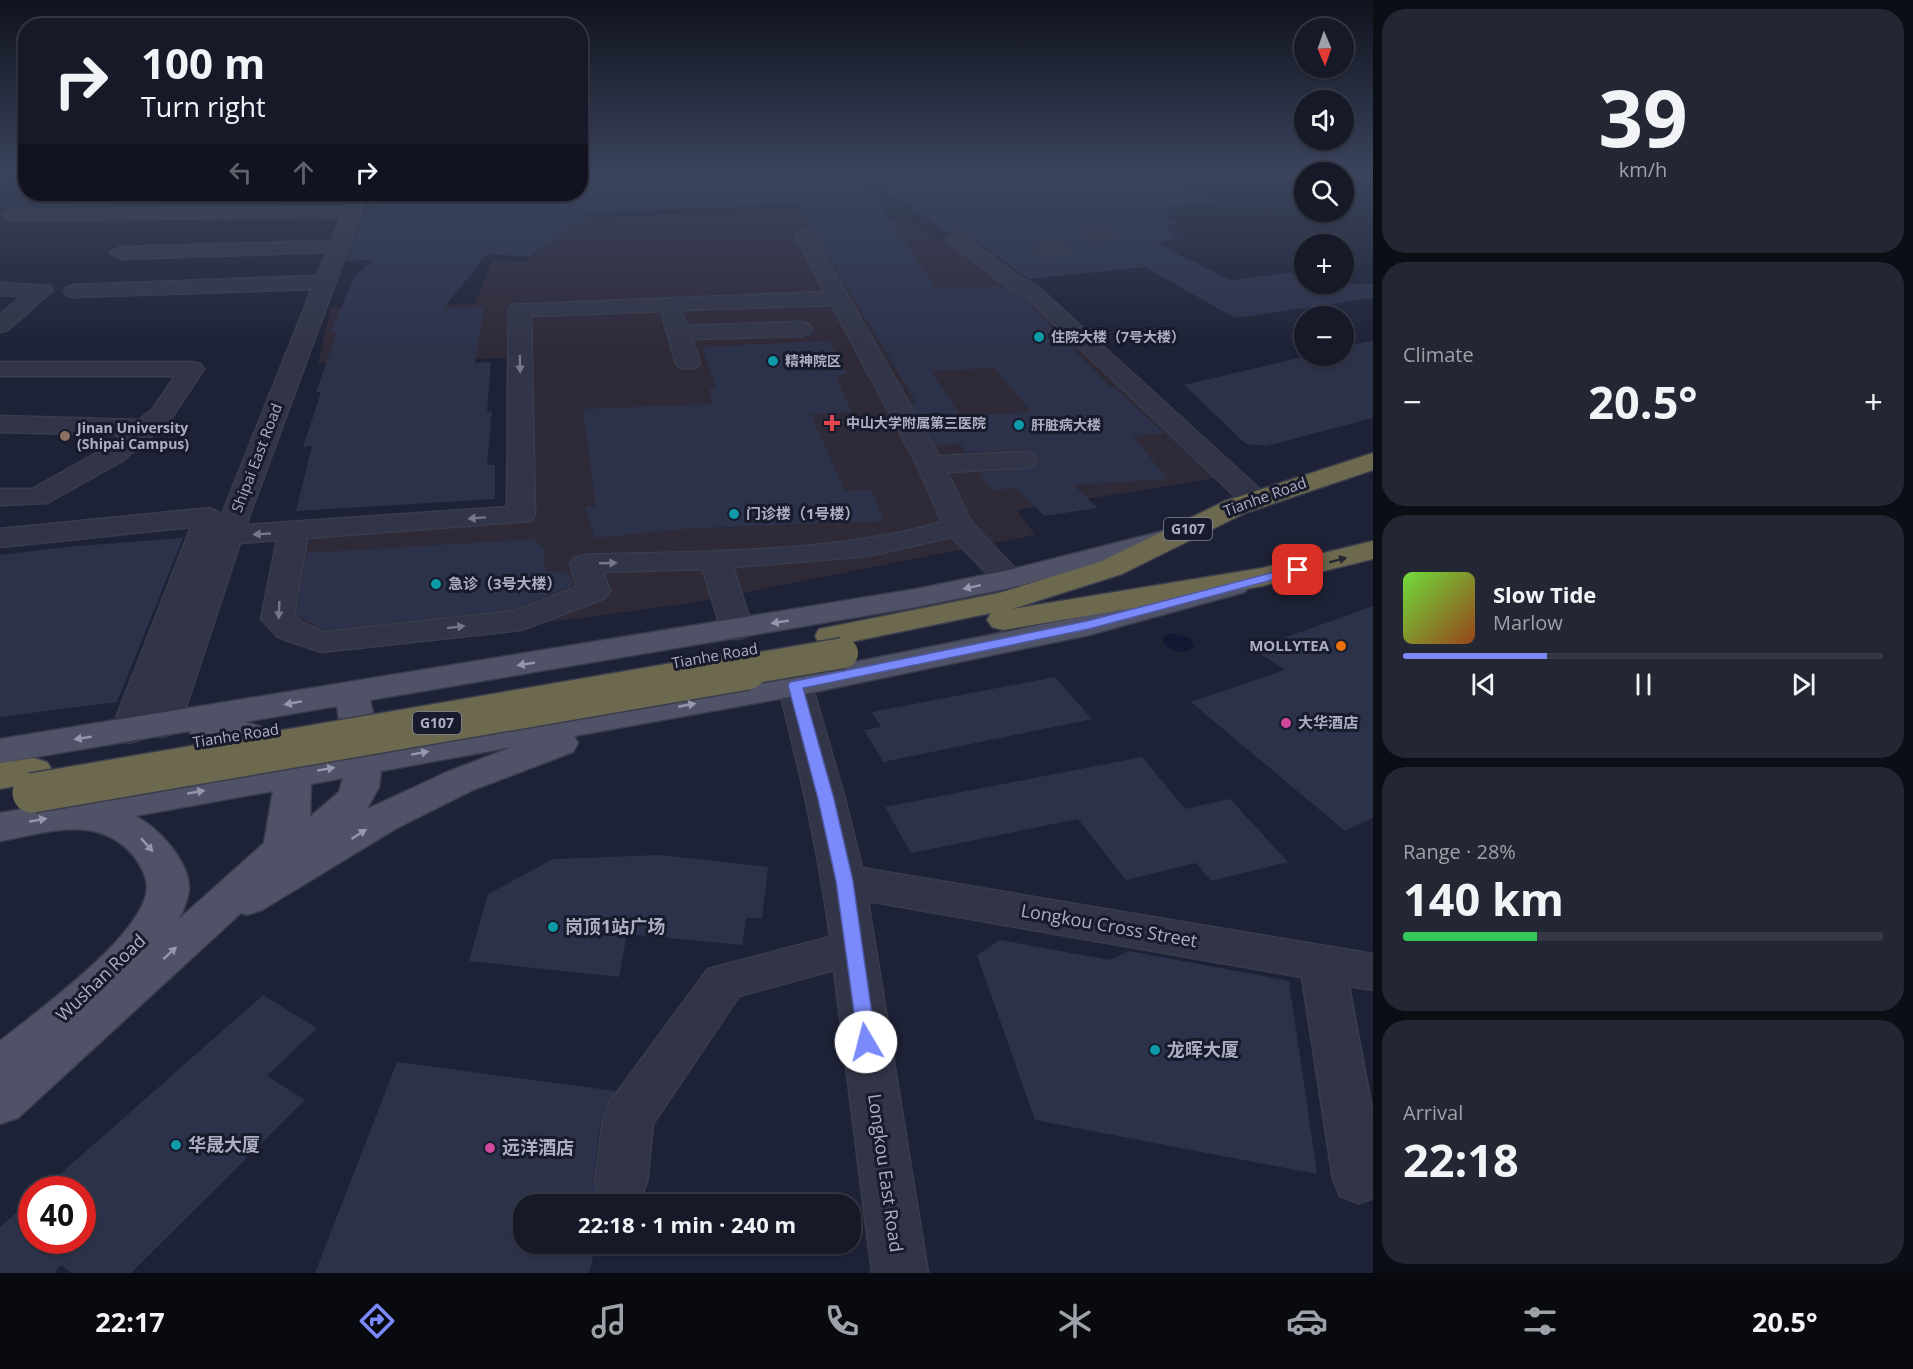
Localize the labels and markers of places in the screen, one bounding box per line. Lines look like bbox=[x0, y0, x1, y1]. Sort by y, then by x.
place label: 住院大楼（7号大楼） bbox=[1051, 327, 1185, 346]
marker: 住院大楼（7号大楼） bbox=[1032, 330, 1046, 344]
place label: 精神院区 bbox=[785, 351, 841, 370]
marker: 精神院区 bbox=[766, 354, 780, 368]
place label: 中山大学附属第三医院 bbox=[846, 413, 986, 432]
marker: 中山大学附属第三医院 bbox=[823, 414, 841, 432]
place label: 肝脏病大楼 bbox=[1031, 415, 1101, 434]
place label: Jinan University (Shipai Campus) bbox=[75, 418, 189, 453]
marker: 肝脏病大楼 bbox=[1012, 418, 1026, 432]
marker: Jinan University (Shipai Campus) bbox=[58, 429, 72, 443]
place label: 门诊楼（1号楼） bbox=[746, 503, 860, 523]
marker: 门诊楼（1号楼） bbox=[727, 507, 741, 521]
pin bbox=[1272, 544, 1323, 595]
place label: 急诊（3号大楼） bbox=[448, 573, 562, 593]
marker: 急诊（3号大楼） bbox=[429, 577, 443, 591]
place label: MOLLYTEA bbox=[1249, 635, 1330, 655]
marker: MOLLYTEA bbox=[1334, 639, 1348, 653]
place label: 大华酒店 bbox=[1298, 712, 1358, 732]
marker: 大华酒店 bbox=[1279, 716, 1293, 730]
place label: 岗顶1站广场 bbox=[565, 914, 665, 938]
marker: 岗顶1站广场 bbox=[546, 920, 560, 934]
place label: 龙晖大厦 bbox=[1167, 1037, 1239, 1061]
marker: 龙晖大厦 bbox=[1148, 1043, 1162, 1057]
place label: 华晟大厦 bbox=[188, 1132, 260, 1156]
place label: 远洋酒店 bbox=[502, 1135, 574, 1159]
marker: 华晟大厦 bbox=[169, 1138, 183, 1152]
marker: 远洋酒店 bbox=[483, 1141, 497, 1155]

